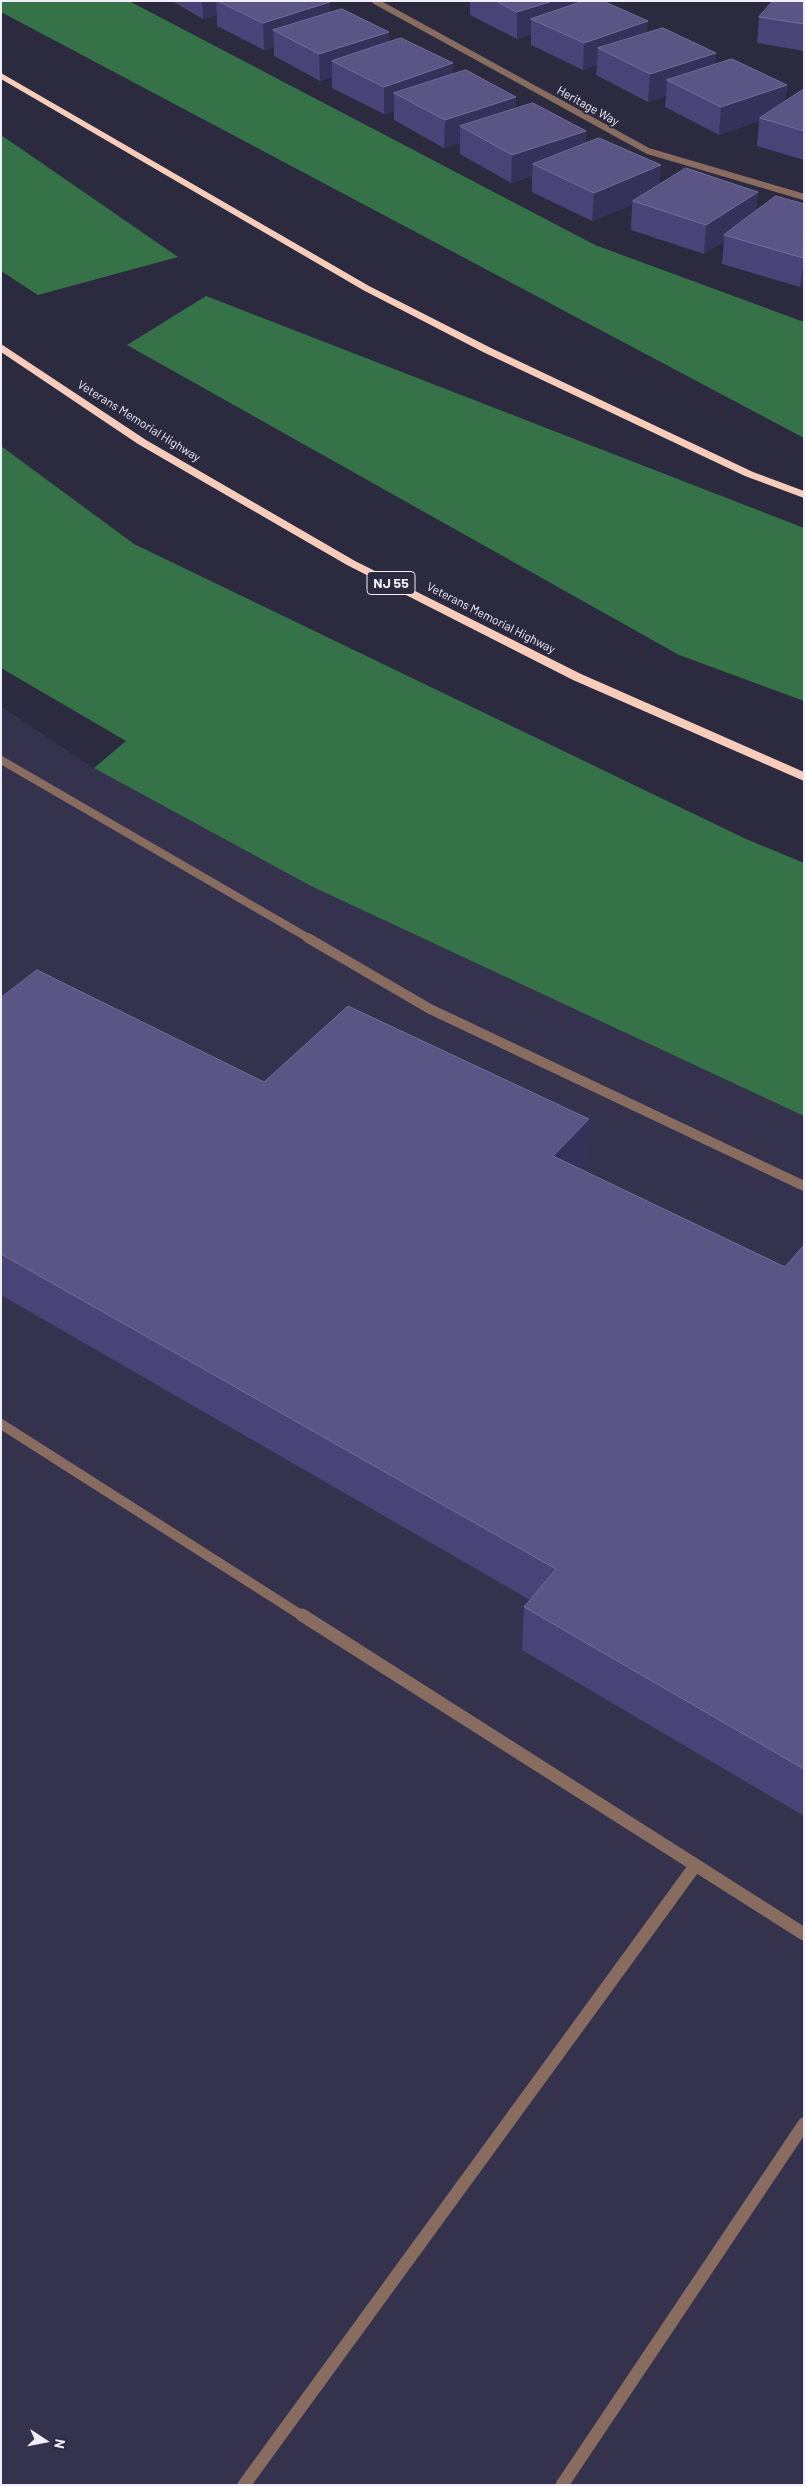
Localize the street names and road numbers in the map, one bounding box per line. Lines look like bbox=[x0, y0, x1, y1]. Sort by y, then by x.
street label: Heritage Way bbox=[554, 83, 622, 129]
street label: Veterans Memorial Highway bbox=[75, 377, 203, 465]
road number: NJ 55 bbox=[367, 572, 415, 594]
street label: Veterans Memorial Highway bbox=[424, 579, 558, 657]

